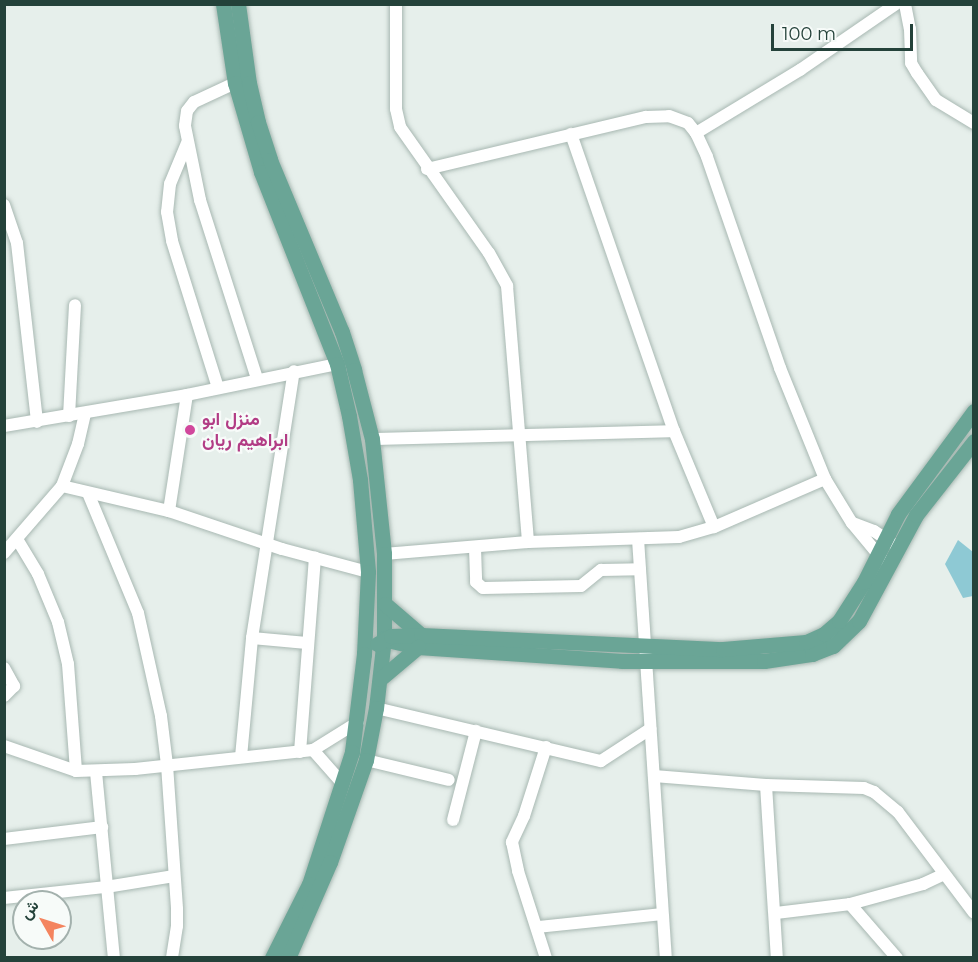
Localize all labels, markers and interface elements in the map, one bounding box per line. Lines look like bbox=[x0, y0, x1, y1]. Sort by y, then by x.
scale bar bbox=[774, 12, 916, 50]
text: 100 m bbox=[782, 23, 836, 45]
place label: منزل ابو ابراهيم ريان bbox=[202, 409, 288, 452]
marker: منزل ابو ابراهيم ريان bbox=[183, 423, 197, 437]
north arrow bbox=[12, 890, 72, 950]
text: ش bbox=[16, 896, 43, 923]

